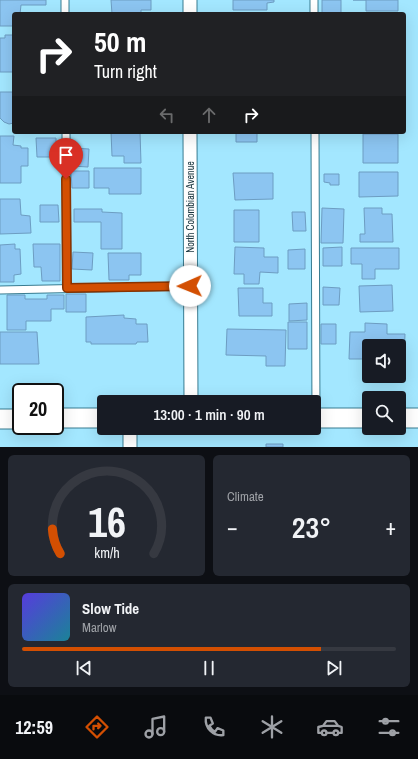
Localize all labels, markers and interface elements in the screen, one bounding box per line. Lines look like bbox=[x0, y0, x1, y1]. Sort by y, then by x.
text: 50 m bbox=[94, 23, 146, 61]
icon: right bbox=[28, 28, 80, 80]
text: Turn right bbox=[94, 59, 157, 84]
icon: left bbox=[156, 104, 178, 126]
icon: ahead bbox=[198, 104, 220, 126]
icon: right bbox=[240, 104, 262, 126]
pin bbox=[49, 138, 83, 179]
icon: arrive bbox=[55, 144, 77, 166]
street label: North Colombian Avenue bbox=[184, 161, 197, 253]
position arrow bbox=[169, 265, 211, 307]
map controls bbox=[362, 339, 406, 435]
button: sound bbox=[362, 339, 406, 383]
speed limit sign: 20 bbox=[12, 383, 64, 435]
button: search bbox=[362, 391, 406, 435]
text: 13:00 · 1 min · 90 m bbox=[153, 404, 265, 425]
text: Climate bbox=[227, 488, 264, 505]
text: 16 bbox=[88, 493, 125, 549]
text: 23° bbox=[292, 507, 331, 547]
text: − bbox=[227, 512, 238, 542]
text: + bbox=[385, 512, 396, 542]
text: km/h bbox=[94, 542, 119, 561]
text: Slow Tide bbox=[82, 598, 139, 619]
text: Marlow bbox=[82, 619, 116, 636]
icon: previous bbox=[73, 657, 95, 679]
icon: pause bbox=[198, 657, 220, 679]
icon: next bbox=[323, 657, 345, 679]
icon: directions bbox=[83, 713, 111, 741]
icon: music bbox=[142, 713, 170, 741]
icon: phone bbox=[200, 713, 228, 741]
icon: climate bbox=[258, 713, 286, 741]
icon: car bbox=[316, 713, 344, 741]
icon: filters bbox=[375, 713, 403, 741]
text: 12:59 bbox=[15, 715, 53, 740]

